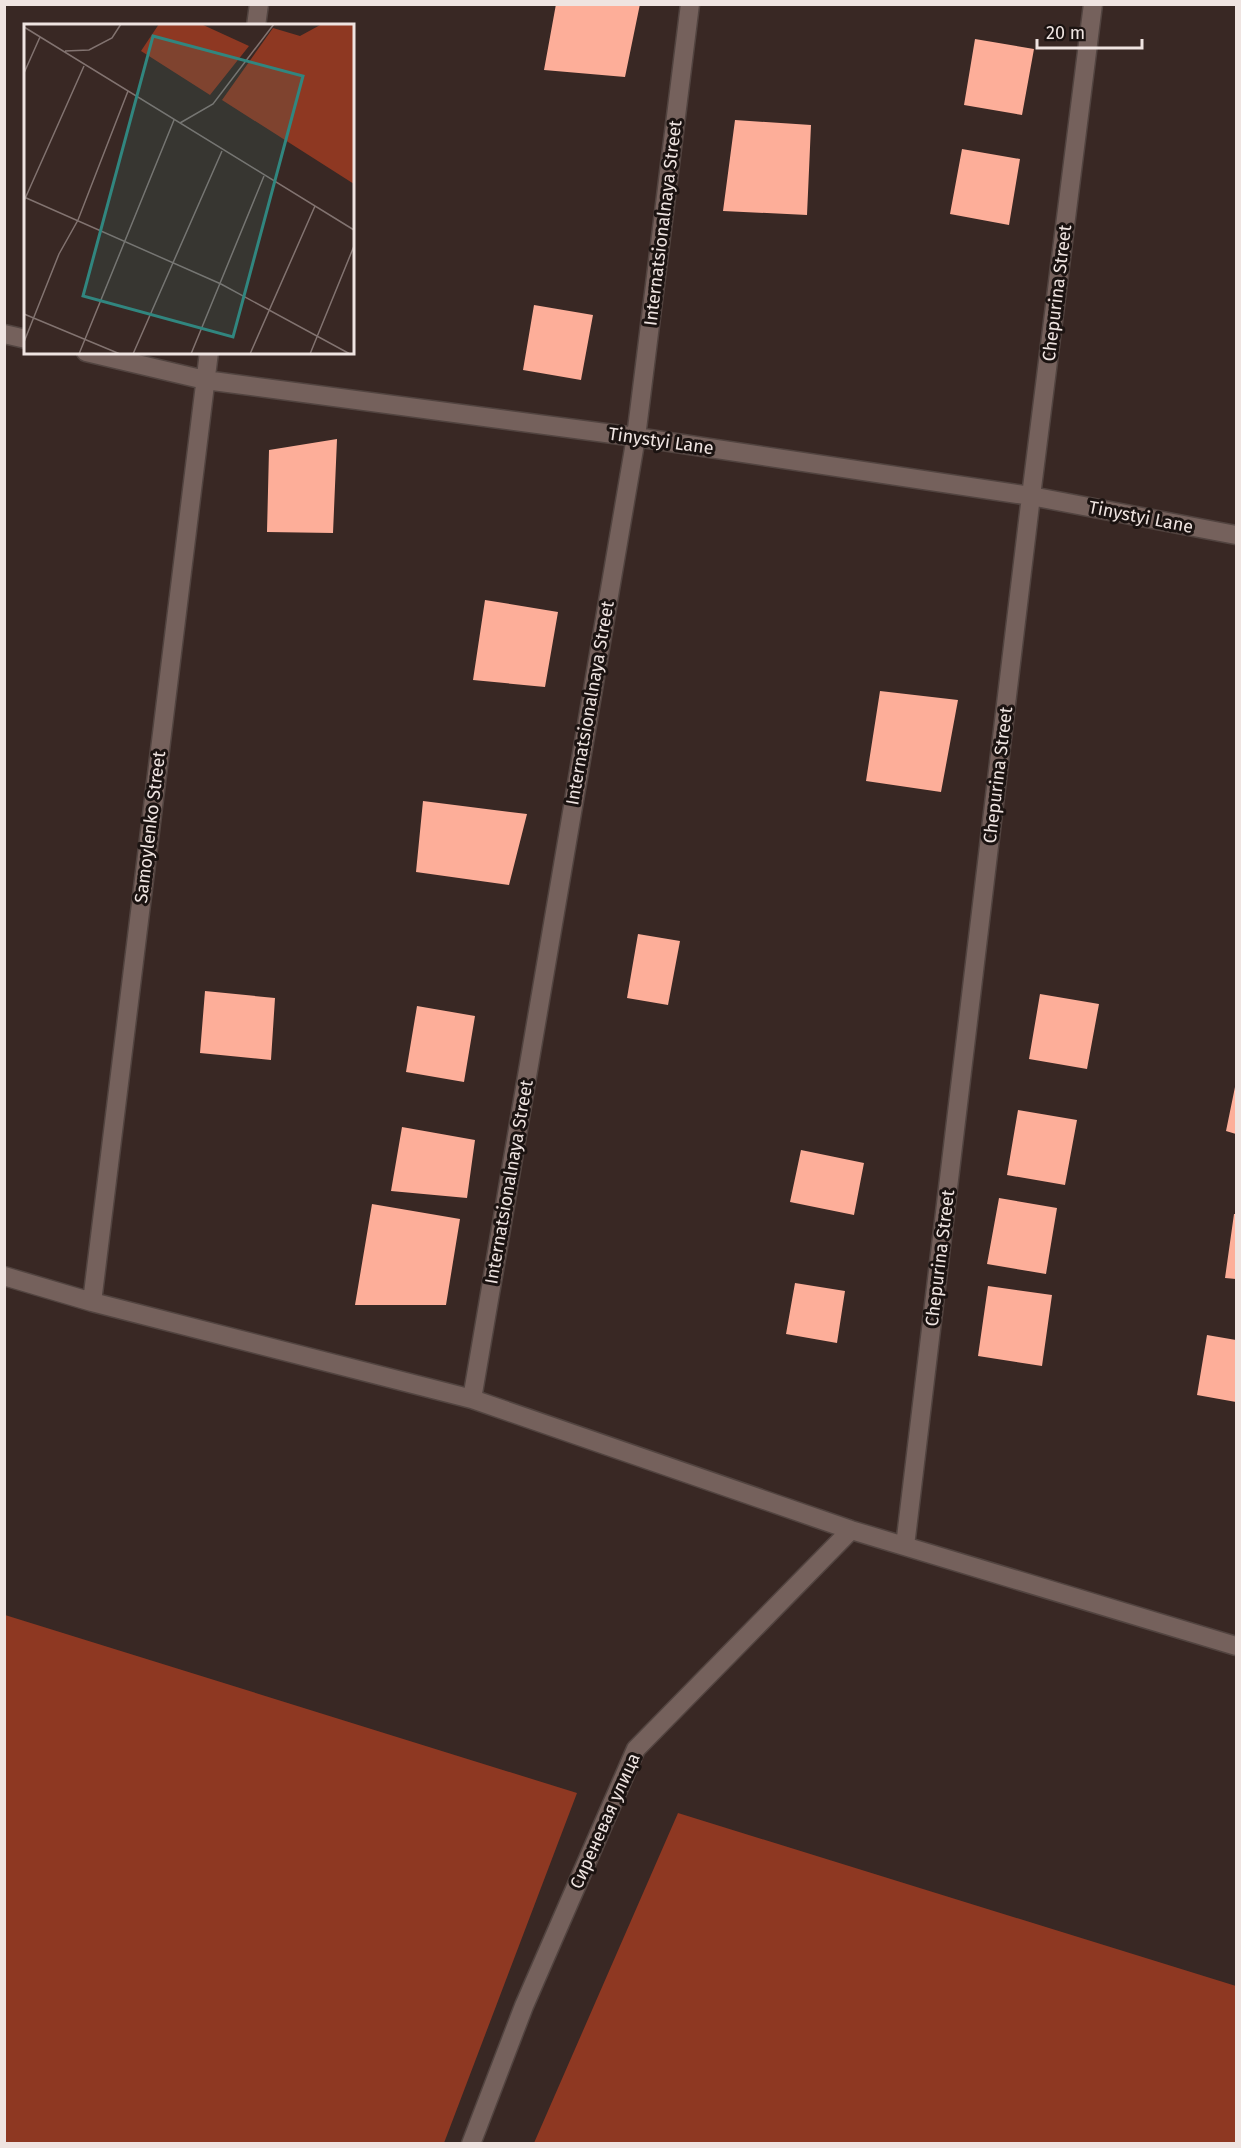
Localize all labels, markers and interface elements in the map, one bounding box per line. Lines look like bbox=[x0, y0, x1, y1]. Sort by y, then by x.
scale bar bbox=[1037, 12, 1142, 50]
text: 20 m bbox=[1046, 22, 1085, 44]
inset map bbox=[24, 24, 354, 354]
street label: Internatsionalnaya Street bbox=[639, 118, 687, 327]
street label: Chepurina Street bbox=[1038, 223, 1076, 363]
street label: Tinystyi Lane bbox=[607, 423, 715, 459]
street label: Tinystyi Lane bbox=[1087, 496, 1195, 538]
street label: Internatsionalnaya Street bbox=[561, 599, 619, 807]
street label: Chepurina Street bbox=[979, 705, 1017, 845]
street label: Samoylenko Street bbox=[130, 749, 170, 904]
street label: Internatsionalnaya Street bbox=[480, 1078, 538, 1286]
street label: Chepurina Street bbox=[921, 1188, 959, 1328]
street label: Сиреневая улица bbox=[565, 1750, 645, 1892]

